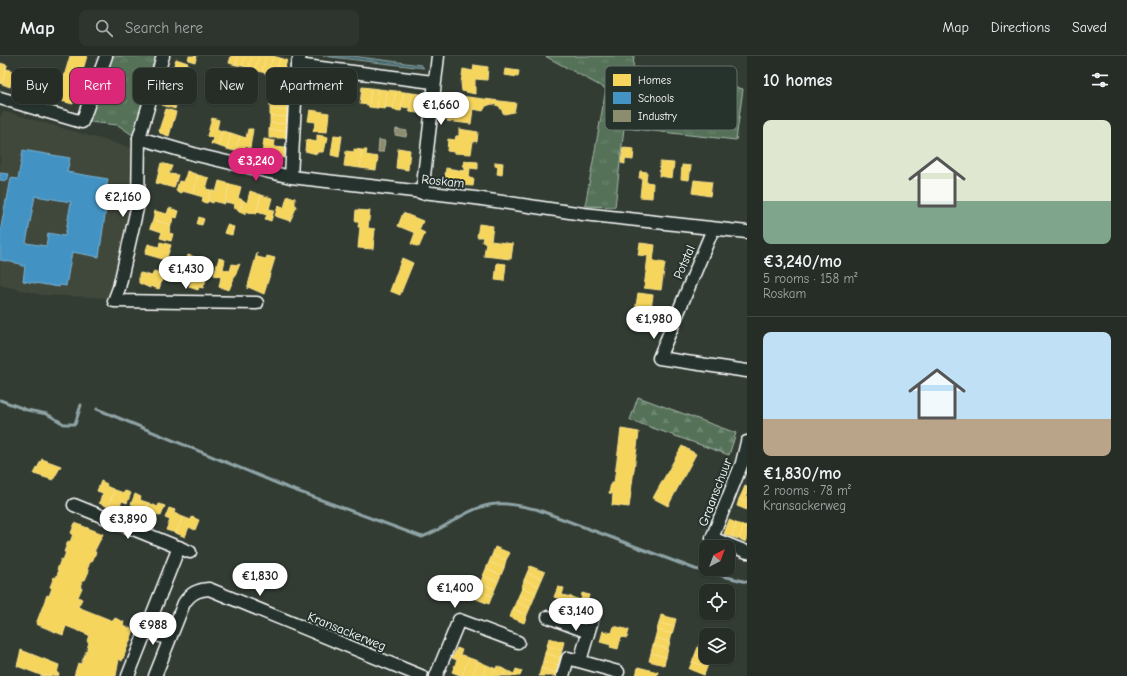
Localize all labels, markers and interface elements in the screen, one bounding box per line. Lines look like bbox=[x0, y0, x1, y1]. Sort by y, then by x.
search box bbox=[79, 10, 359, 46]
text: Map bbox=[20, 17, 55, 39]
icon: search bbox=[93, 17, 115, 39]
text: Search here bbox=[125, 19, 203, 37]
text: Map bbox=[942, 19, 969, 36]
text: Directions bbox=[991, 19, 1050, 36]
text: Saved bbox=[1072, 19, 1107, 36]
legend bbox=[605, 66, 737, 130]
chip: Buy bbox=[12, 68, 62, 104]
chip: Rent bbox=[70, 68, 125, 104]
chip: Filters bbox=[133, 68, 197, 104]
chip: New bbox=[205, 68, 258, 104]
chip: Apartment bbox=[266, 68, 357, 104]
icon: filters bbox=[1089, 69, 1111, 91]
text: 10 homes bbox=[763, 71, 832, 90]
text: Homes bbox=[638, 74, 671, 87]
pin: €1,660 bbox=[408, 92, 474, 126]
text: Schools bbox=[638, 92, 674, 105]
text: €1,660 bbox=[422, 97, 460, 112]
text: Industry bbox=[638, 110, 677, 123]
icon: home bbox=[901, 146, 973, 218]
pin: €3,240 bbox=[223, 148, 289, 182]
text: €3,240 bbox=[237, 153, 275, 168]
street label: Roskam bbox=[421, 171, 465, 191]
pin: €2,160 bbox=[90, 184, 156, 218]
text: €2,160 bbox=[104, 189, 142, 204]
street label: Potstal bbox=[670, 243, 698, 281]
text: €3,240/mo bbox=[763, 252, 842, 271]
pin: €1,430 bbox=[153, 256, 219, 290]
text: €1,430 bbox=[168, 261, 204, 276]
text: 5 rooms · 158 m² bbox=[763, 271, 857, 286]
text: Roskam bbox=[763, 286, 806, 301]
pin: €1,980 bbox=[621, 306, 687, 340]
text: €1,980 bbox=[635, 311, 673, 326]
icon: home bbox=[901, 358, 973, 430]
street label: Graanschuur bbox=[695, 455, 735, 528]
text: €1,830/mo bbox=[763, 464, 841, 483]
text: 2 rooms · 78 m² bbox=[763, 483, 851, 498]
text: Kransackerweg bbox=[763, 498, 846, 513]
pin: €3,890 bbox=[95, 506, 161, 540]
text: €3,890 bbox=[109, 511, 147, 526]
north arrow bbox=[699, 540, 735, 576]
map controls bbox=[699, 540, 735, 664]
pin: €1,830 bbox=[227, 563, 293, 597]
text: €1,830 bbox=[241, 568, 279, 583]
pin: €1,400 bbox=[422, 575, 488, 609]
text: €1,400 bbox=[436, 580, 474, 595]
button: locate bbox=[699, 584, 735, 620]
pin: €3,140 bbox=[543, 598, 609, 632]
text: €3,140 bbox=[558, 603, 594, 618]
street label: Kransackerweg bbox=[306, 608, 388, 654]
pin: €988 bbox=[129, 612, 177, 646]
text: €988 bbox=[138, 617, 168, 632]
button: layers bbox=[699, 628, 735, 664]

